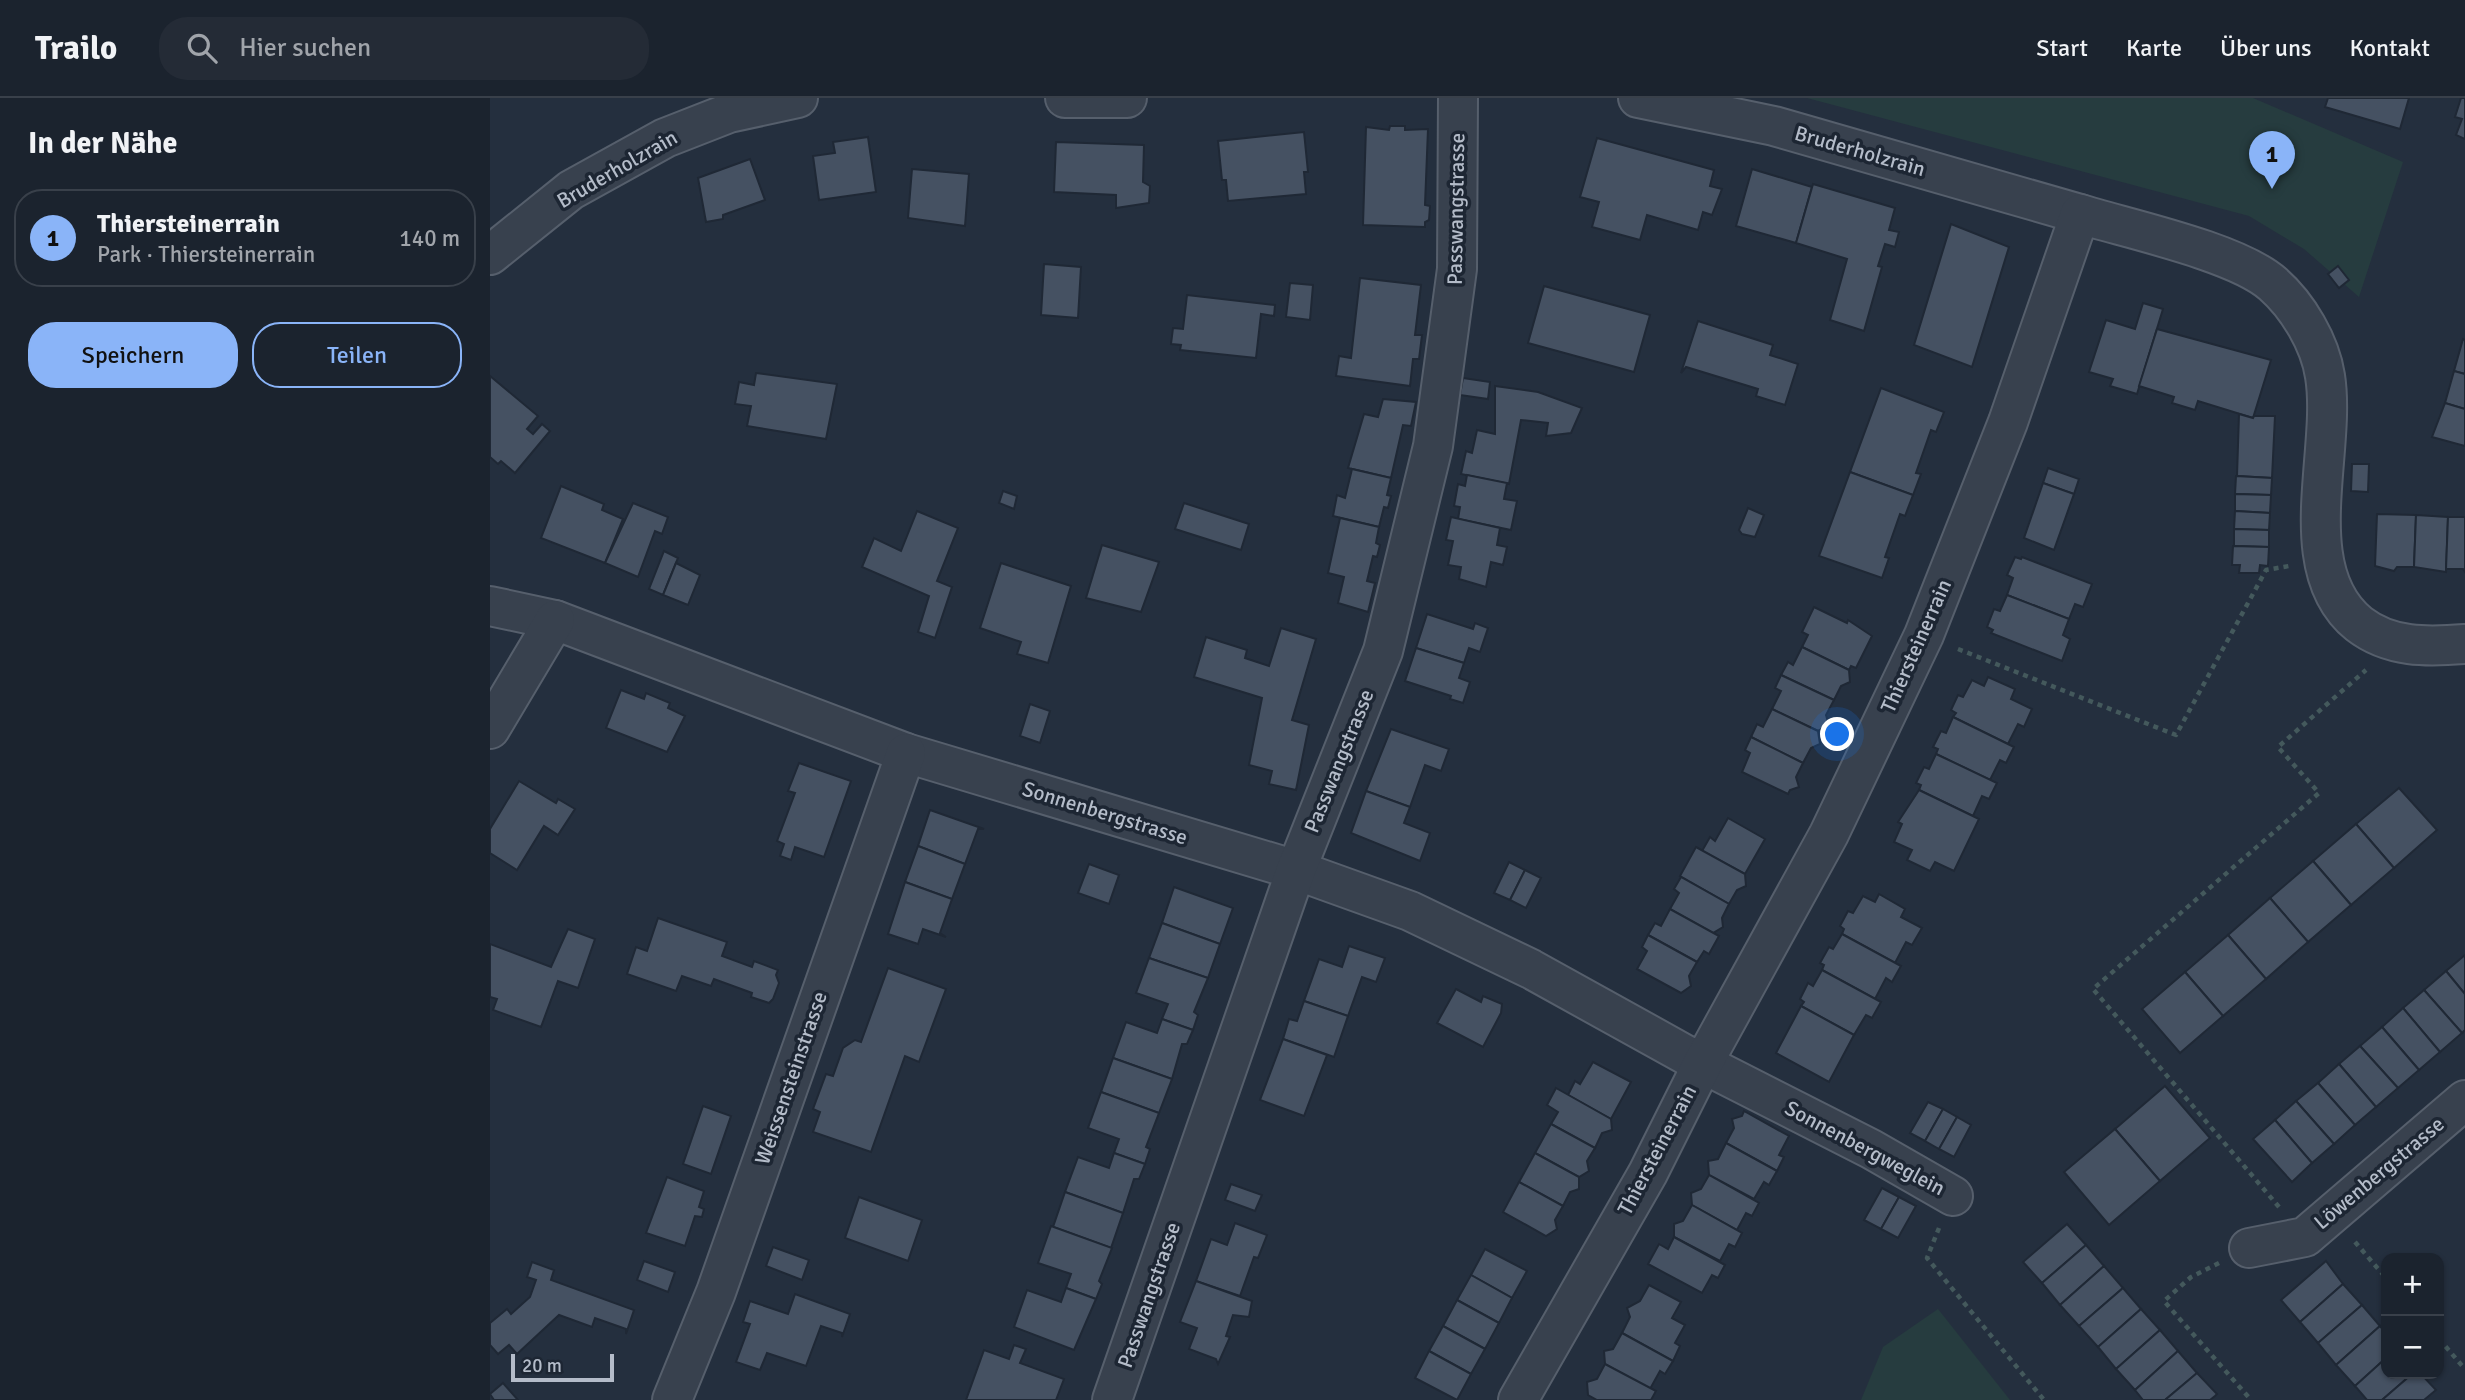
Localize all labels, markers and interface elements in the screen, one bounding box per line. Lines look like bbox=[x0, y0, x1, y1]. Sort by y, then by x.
search box bbox=[159, 17, 649, 80]
text: Trailo bbox=[35, 28, 117, 69]
icon: search bbox=[183, 29, 221, 67]
text: Hier suchen bbox=[239, 32, 371, 64]
text: Start bbox=[2036, 33, 2088, 63]
text: Karte bbox=[2126, 33, 2182, 63]
text: Über uns bbox=[2220, 33, 2312, 63]
text: Kontakt bbox=[2350, 33, 2430, 63]
street label: Bruderholzrain bbox=[1792, 120, 1928, 182]
street label: Bruderholzrain bbox=[552, 124, 682, 214]
text: In der Nähe bbox=[28, 125, 177, 162]
pin: 1 bbox=[2249, 131, 2295, 189]
street label: Passwangstrasse bbox=[1442, 133, 1470, 285]
text: Thiersteinerrain bbox=[97, 208, 280, 240]
text: 1 bbox=[47, 224, 59, 253]
text: 140 m bbox=[399, 224, 460, 253]
text: Park · Thiersteinerrain bbox=[97, 240, 315, 269]
button: Speichern bbox=[28, 322, 238, 388]
button: Teilen bbox=[252, 322, 462, 388]
street label: Thiersteinerrain bbox=[1875, 575, 1957, 717]
street label: Passwangstrasse bbox=[1298, 686, 1380, 836]
your location bbox=[1820, 717, 1854, 751]
street label: Sonnenbergstrasse bbox=[1019, 776, 1191, 850]
street label: Weissensteinstrasse bbox=[749, 988, 833, 1168]
street label: Thiersteinerrain bbox=[1612, 1081, 1702, 1219]
street label: Sonnenbergweglein bbox=[1780, 1095, 1950, 1201]
street label: Löwenbergstrasse bbox=[2309, 1111, 2449, 1235]
street label: Passwangstrasse bbox=[1112, 1219, 1186, 1371]
map controls bbox=[2381, 1253, 2444, 1379]
button: + bbox=[2381, 1253, 2444, 1316]
button: − bbox=[2381, 1316, 2444, 1379]
scale bar bbox=[511, 1351, 614, 1383]
text: 20 m bbox=[522, 1354, 562, 1378]

